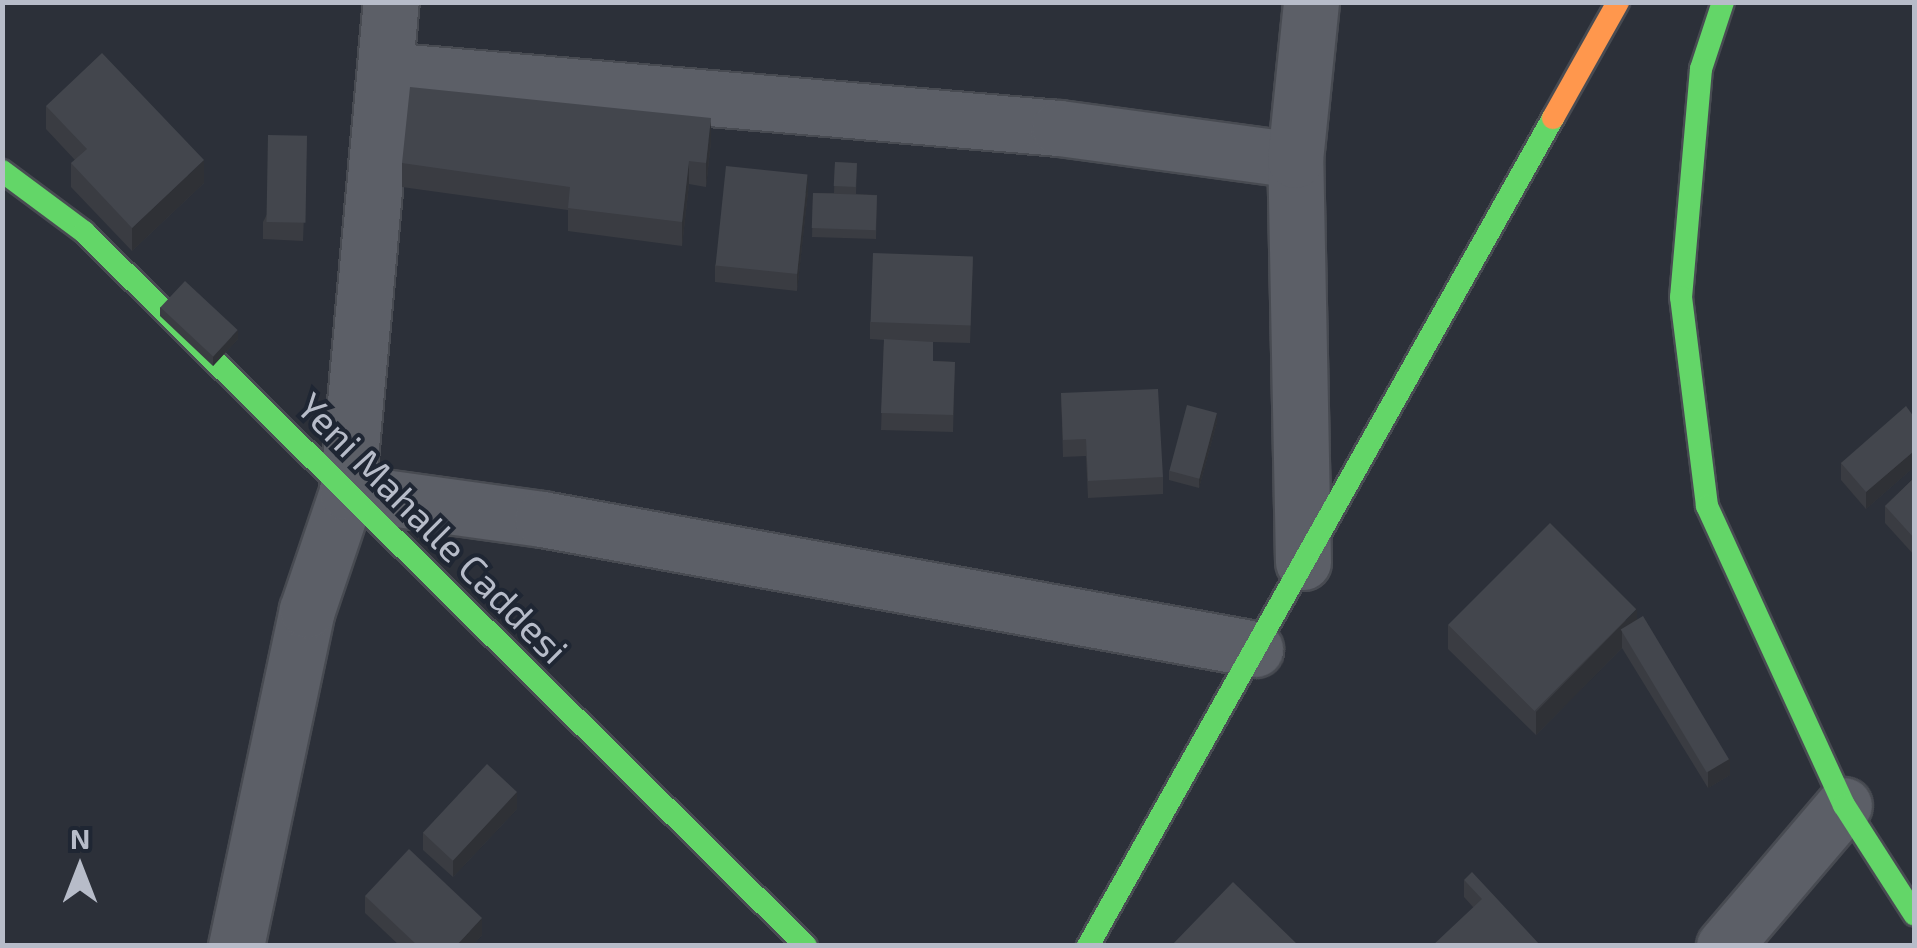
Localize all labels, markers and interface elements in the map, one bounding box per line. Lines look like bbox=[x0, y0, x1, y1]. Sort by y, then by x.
street label: Yeni Mahalle Caddesi bbox=[288, 383, 578, 673]
north arrow bbox=[30, 818, 130, 918]
text: N bbox=[70, 821, 90, 855]

